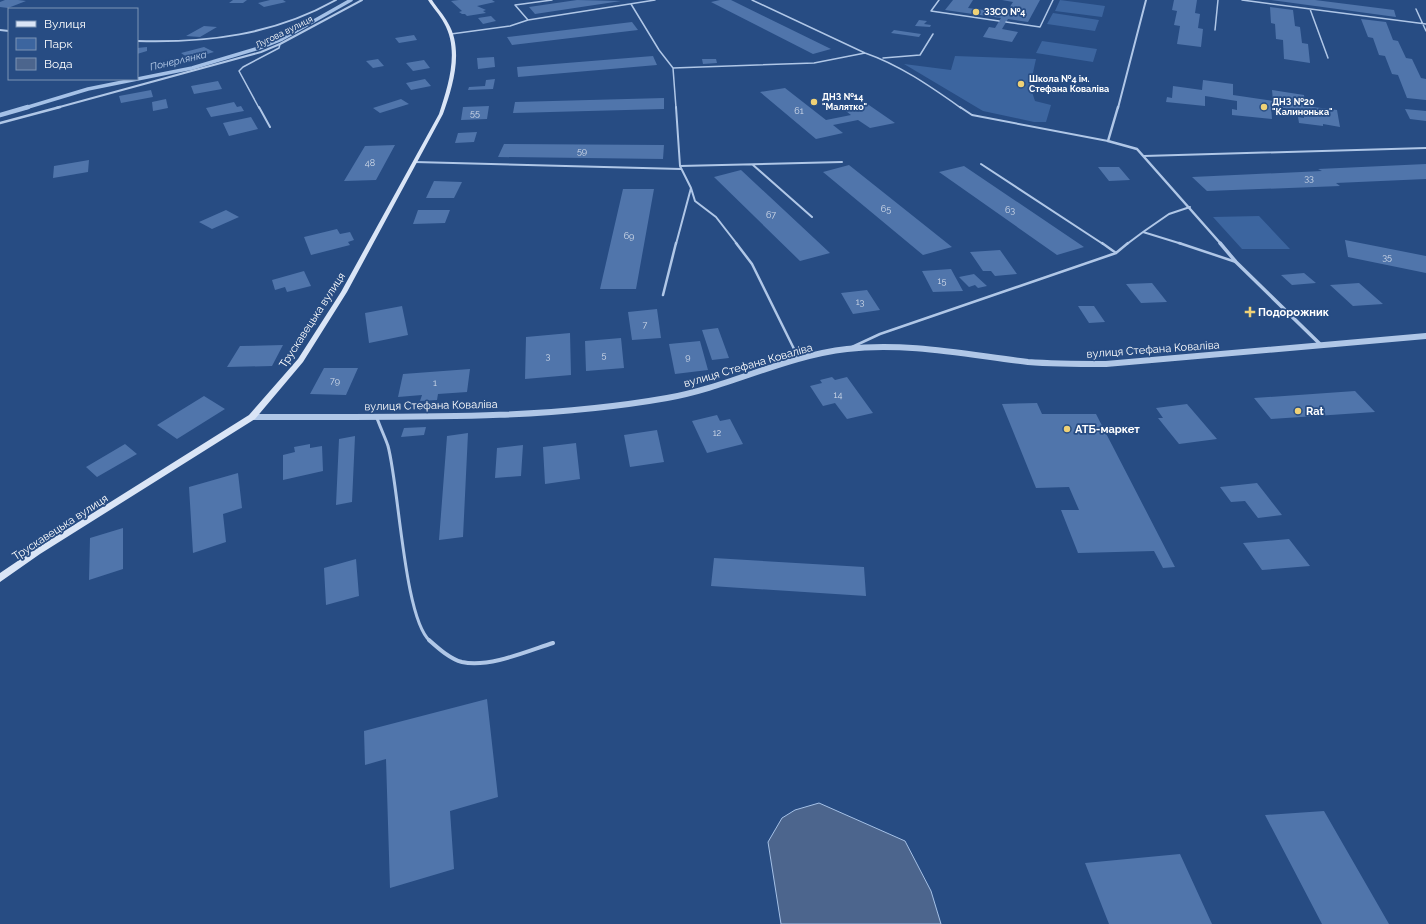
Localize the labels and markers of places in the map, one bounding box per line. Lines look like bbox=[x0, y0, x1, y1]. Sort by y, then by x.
marker: ЗЗСО №4 bbox=[971, 7, 981, 17]
place label: ЗЗСО №4 bbox=[984, 7, 1025, 17]
place label: Школа №4 ім. Стефана Коваліва bbox=[1029, 74, 1109, 94]
marker: Школа №4 ім. Стефана Коваліва bbox=[1016, 79, 1026, 89]
place label: ДНЗ №14 "Малятко" bbox=[822, 92, 867, 112]
marker: ДНЗ №14 "Малятко" bbox=[809, 97, 819, 107]
place label: ДНЗ №20 "Калинонька" bbox=[1272, 97, 1332, 117]
marker: ДНЗ №20 "Калинонька" bbox=[1259, 102, 1269, 112]
place label: Подорожник bbox=[1258, 306, 1330, 319]
marker: Подорожник bbox=[1245, 307, 1255, 317]
place label: Rat bbox=[1306, 405, 1324, 418]
marker: Rat bbox=[1293, 406, 1303, 416]
place label: АТБ-маркет bbox=[1075, 423, 1140, 436]
marker: АТБ-маркет bbox=[1062, 424, 1072, 434]

